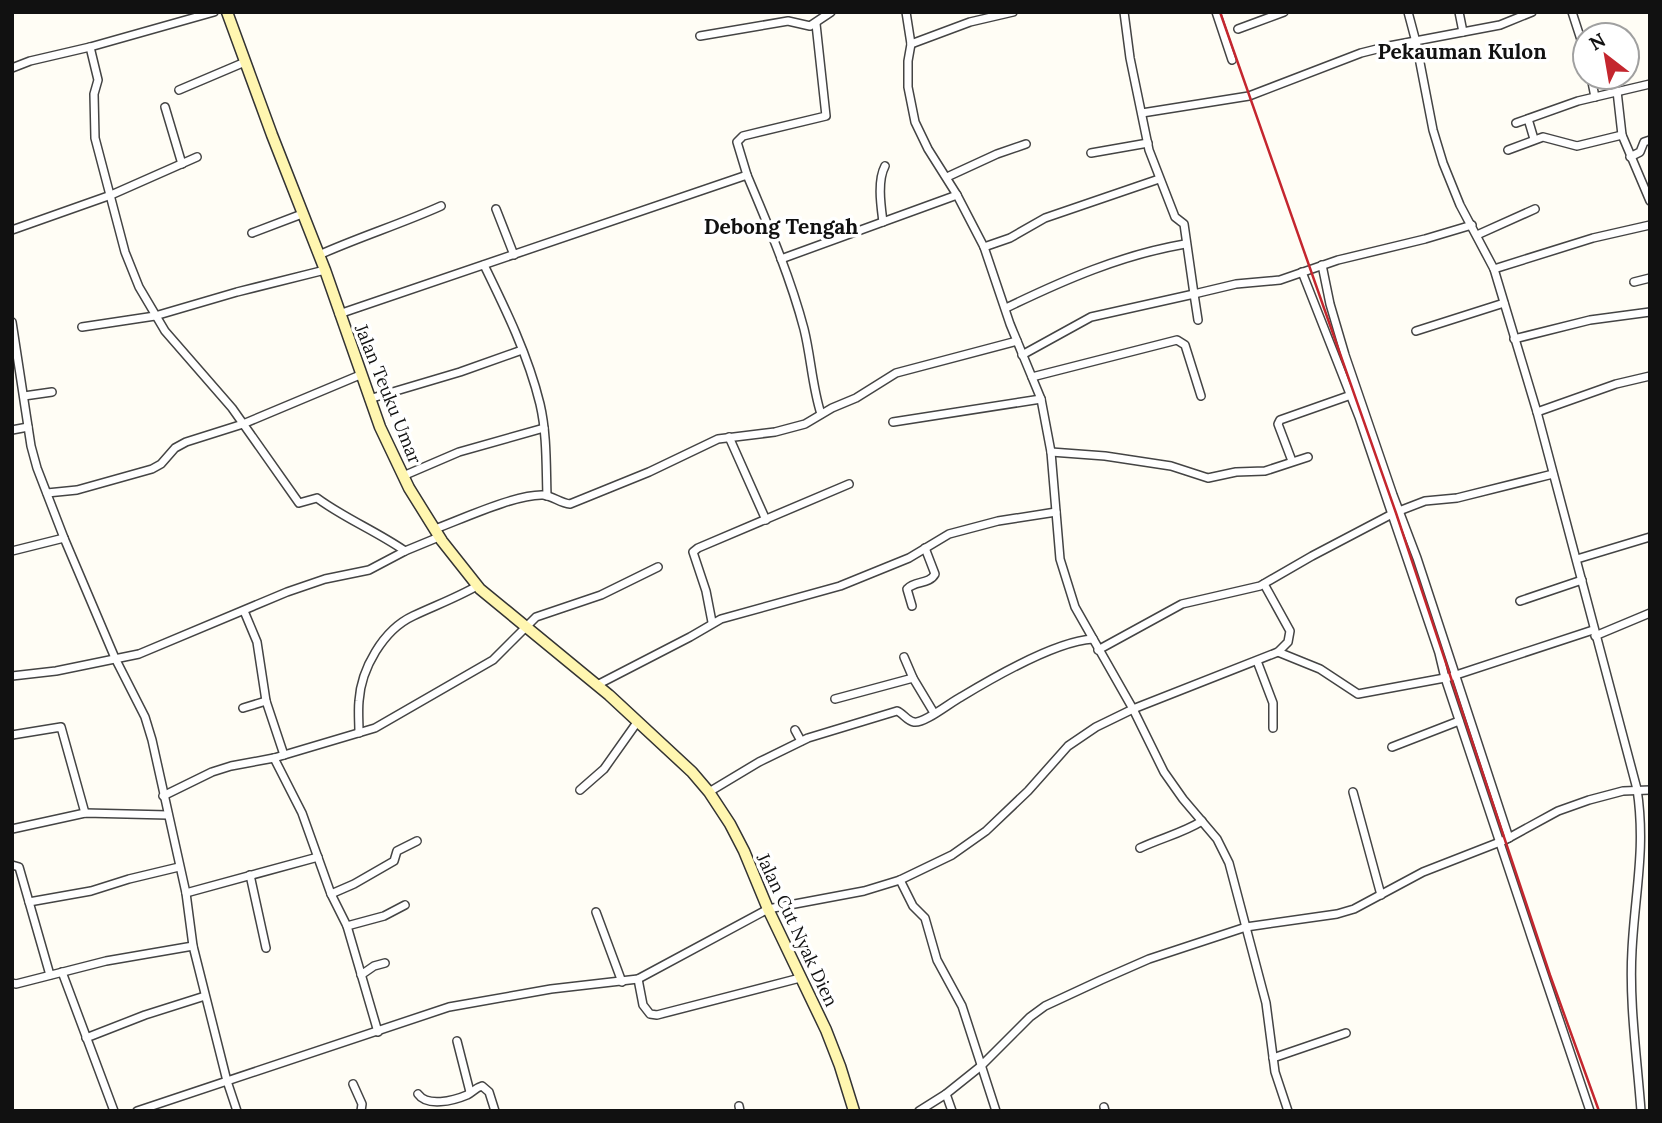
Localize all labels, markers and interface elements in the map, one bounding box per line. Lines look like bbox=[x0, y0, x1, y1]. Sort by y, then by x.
north arrow bbox=[1571, 21, 1641, 91]
text: N bbox=[1585, 27, 1610, 55]
district label: Pekauman Kulon bbox=[1377, 38, 1547, 65]
district label: Debong Tengah bbox=[704, 213, 858, 240]
street label: Jalan Teuku Umar bbox=[350, 320, 427, 467]
street label: Jalan Cut Nyak Dien bbox=[751, 849, 843, 1010]

